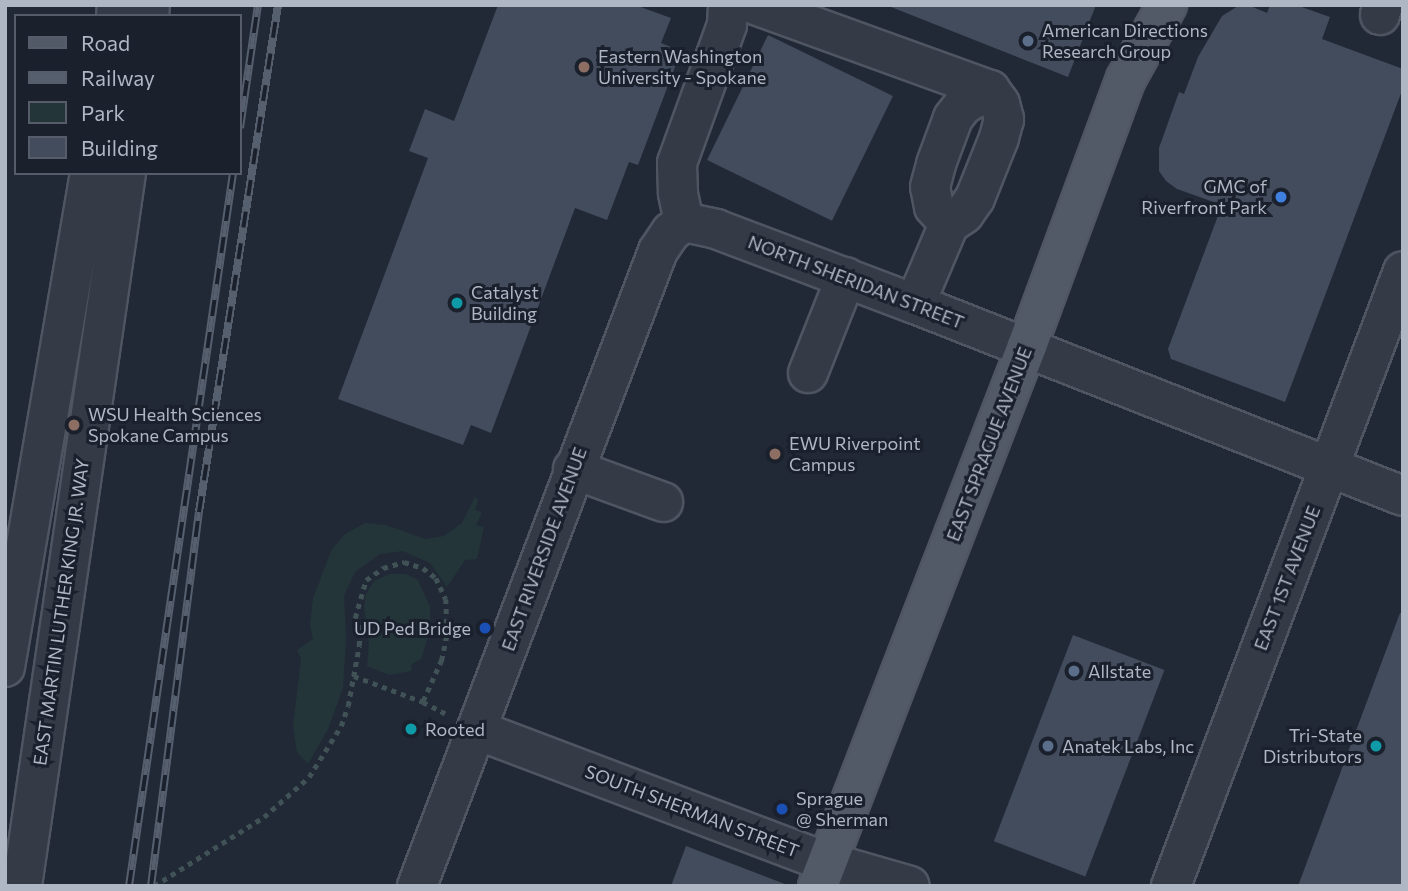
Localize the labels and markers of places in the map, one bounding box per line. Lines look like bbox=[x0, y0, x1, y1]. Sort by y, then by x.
place label: American Directions Research Group bbox=[1042, 20, 1208, 62]
marker: American Directions Research Group bbox=[1020, 33, 1036, 49]
place label: Eastern Washington University - Spokane bbox=[598, 46, 766, 88]
marker: Eastern Washington University - Spokane bbox=[576, 59, 592, 75]
place label: GMC of Riverfront Park bbox=[1141, 176, 1267, 218]
marker: GMC of Riverfront Park bbox=[1273, 189, 1289, 205]
place label: Catalyst Building bbox=[471, 282, 539, 324]
marker: Catalyst Building bbox=[449, 295, 465, 311]
place label: WSU Health Sciences Spokane Campus bbox=[88, 404, 262, 446]
marker: WSU Health Sciences Spokane Campus bbox=[66, 417, 82, 433]
place label: EWU Riverpoint Campus bbox=[789, 433, 921, 476]
marker: EWU Riverpoint Campus bbox=[767, 446, 783, 462]
place label: UD Ped Bridge bbox=[354, 617, 471, 639]
marker: UD Ped Bridge bbox=[477, 620, 493, 636]
place label: Allstate bbox=[1088, 660, 1151, 682]
marker: Allstate bbox=[1066, 663, 1082, 679]
place label: Rooted bbox=[425, 718, 485, 740]
marker: Rooted bbox=[403, 721, 419, 737]
place label: Tri-State Distributors bbox=[1263, 725, 1362, 768]
place label: Anatek Labs, Inc bbox=[1062, 735, 1194, 757]
marker: Anatek Labs, Inc bbox=[1040, 738, 1056, 754]
marker: Tri-State Distributors bbox=[1368, 738, 1384, 754]
place label: Sprague @ Sherman bbox=[796, 788, 888, 830]
marker: Sprague @ Sherman bbox=[774, 801, 790, 817]

